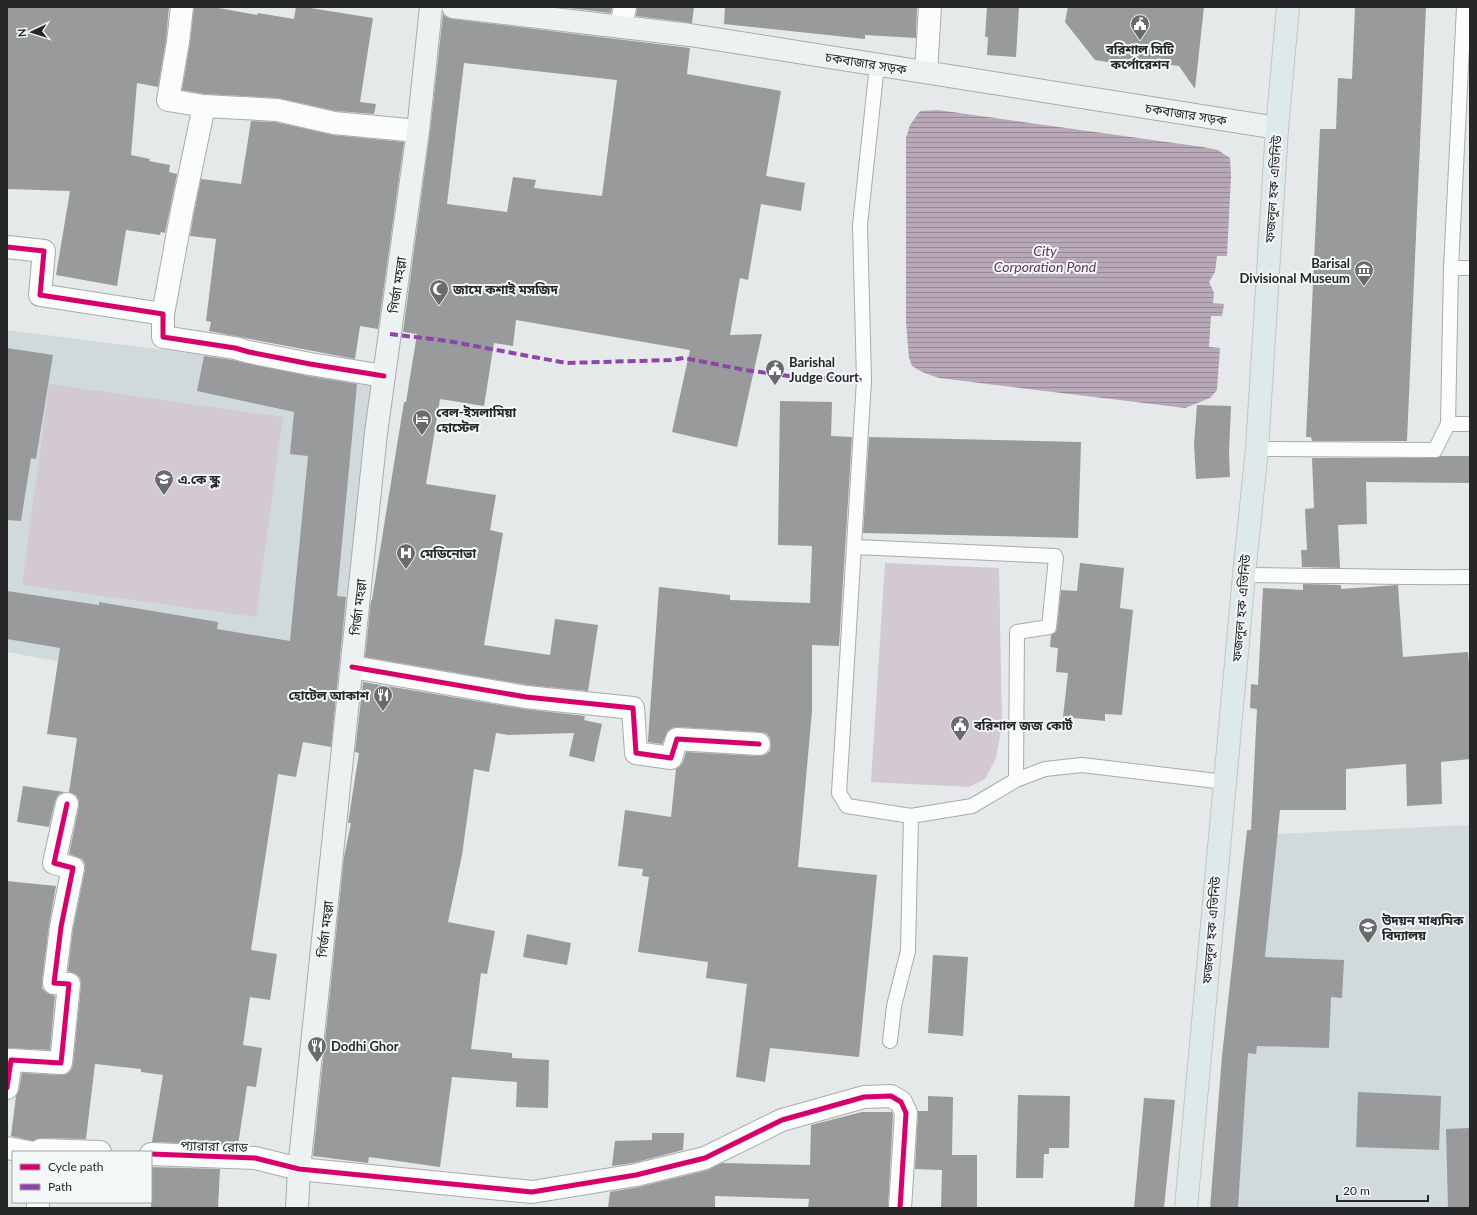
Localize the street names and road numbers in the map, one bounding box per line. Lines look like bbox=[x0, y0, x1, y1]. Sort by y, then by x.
street label: চকবাজার সড়ক bbox=[823, 49, 908, 77]
street label: চকবাজার সড়ক bbox=[1143, 100, 1228, 128]
street label: ফজলুল হক এভিনিউ bbox=[1261, 134, 1286, 244]
street label: গির্জা মহল্লা bbox=[385, 255, 409, 315]
street label: ফজলুল হক এভিনিউ bbox=[1228, 553, 1255, 663]
street label: গির্জা মহল্লা bbox=[347, 577, 369, 637]
street label: ফজলুল হক এভিনিউ bbox=[1198, 875, 1225, 985]
street label: গির্জা মহল্লা bbox=[314, 899, 336, 959]
street label: প্যারারা রোড bbox=[180, 1137, 249, 1155]

